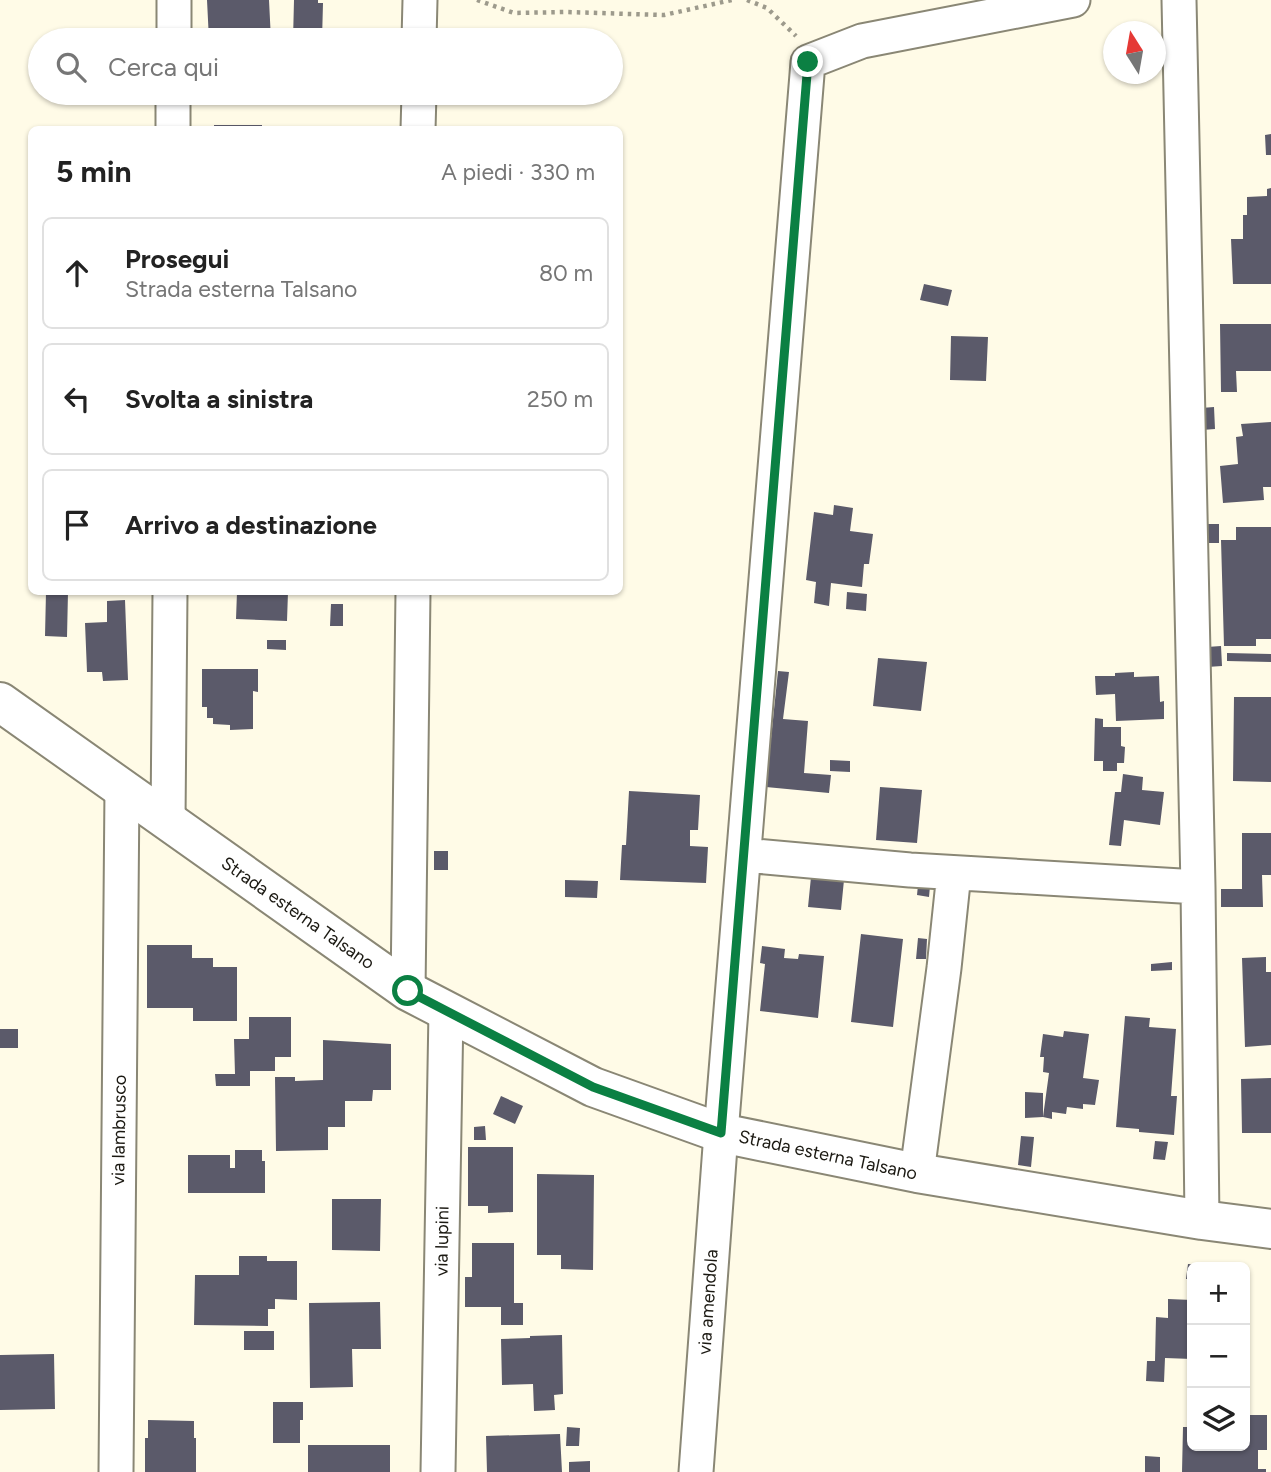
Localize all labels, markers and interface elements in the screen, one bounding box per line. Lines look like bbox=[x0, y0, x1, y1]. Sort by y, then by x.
north arrow bbox=[1103, 21, 1166, 84]
search box bbox=[28, 28, 623, 105]
route end bbox=[792, 46, 823, 77]
icon: search bbox=[52, 48, 90, 86]
text: Cerca qui bbox=[108, 51, 219, 83]
text: 5 min bbox=[56, 153, 132, 190]
text: A piedi · 330 m bbox=[441, 158, 595, 186]
text: Prosegui bbox=[125, 243, 229, 275]
icon: ahead bbox=[58, 254, 96, 292]
text: 80 m bbox=[539, 259, 593, 287]
text: Strada esterna Talsano bbox=[125, 275, 357, 303]
icon: left bbox=[58, 380, 96, 418]
text: Svolta a sinistra bbox=[125, 383, 313, 415]
text: 250 m bbox=[527, 385, 593, 413]
icon: arrive bbox=[58, 506, 96, 544]
text: Arrivo a destinazione bbox=[125, 509, 377, 541]
street label: Strada esterna Talsano bbox=[217, 852, 379, 974]
route start bbox=[392, 975, 423, 1006]
street label: via lambrusco bbox=[107, 1074, 131, 1186]
street label: Strada esterna Talsano bbox=[737, 1125, 919, 1185]
street label: via lupini bbox=[430, 1206, 454, 1276]
street label: via amendola bbox=[693, 1249, 723, 1355]
map controls bbox=[1187, 1262, 1250, 1451]
button: + bbox=[1187, 1262, 1250, 1325]
button: − bbox=[1187, 1325, 1250, 1388]
button: layers bbox=[1187, 1388, 1250, 1451]

